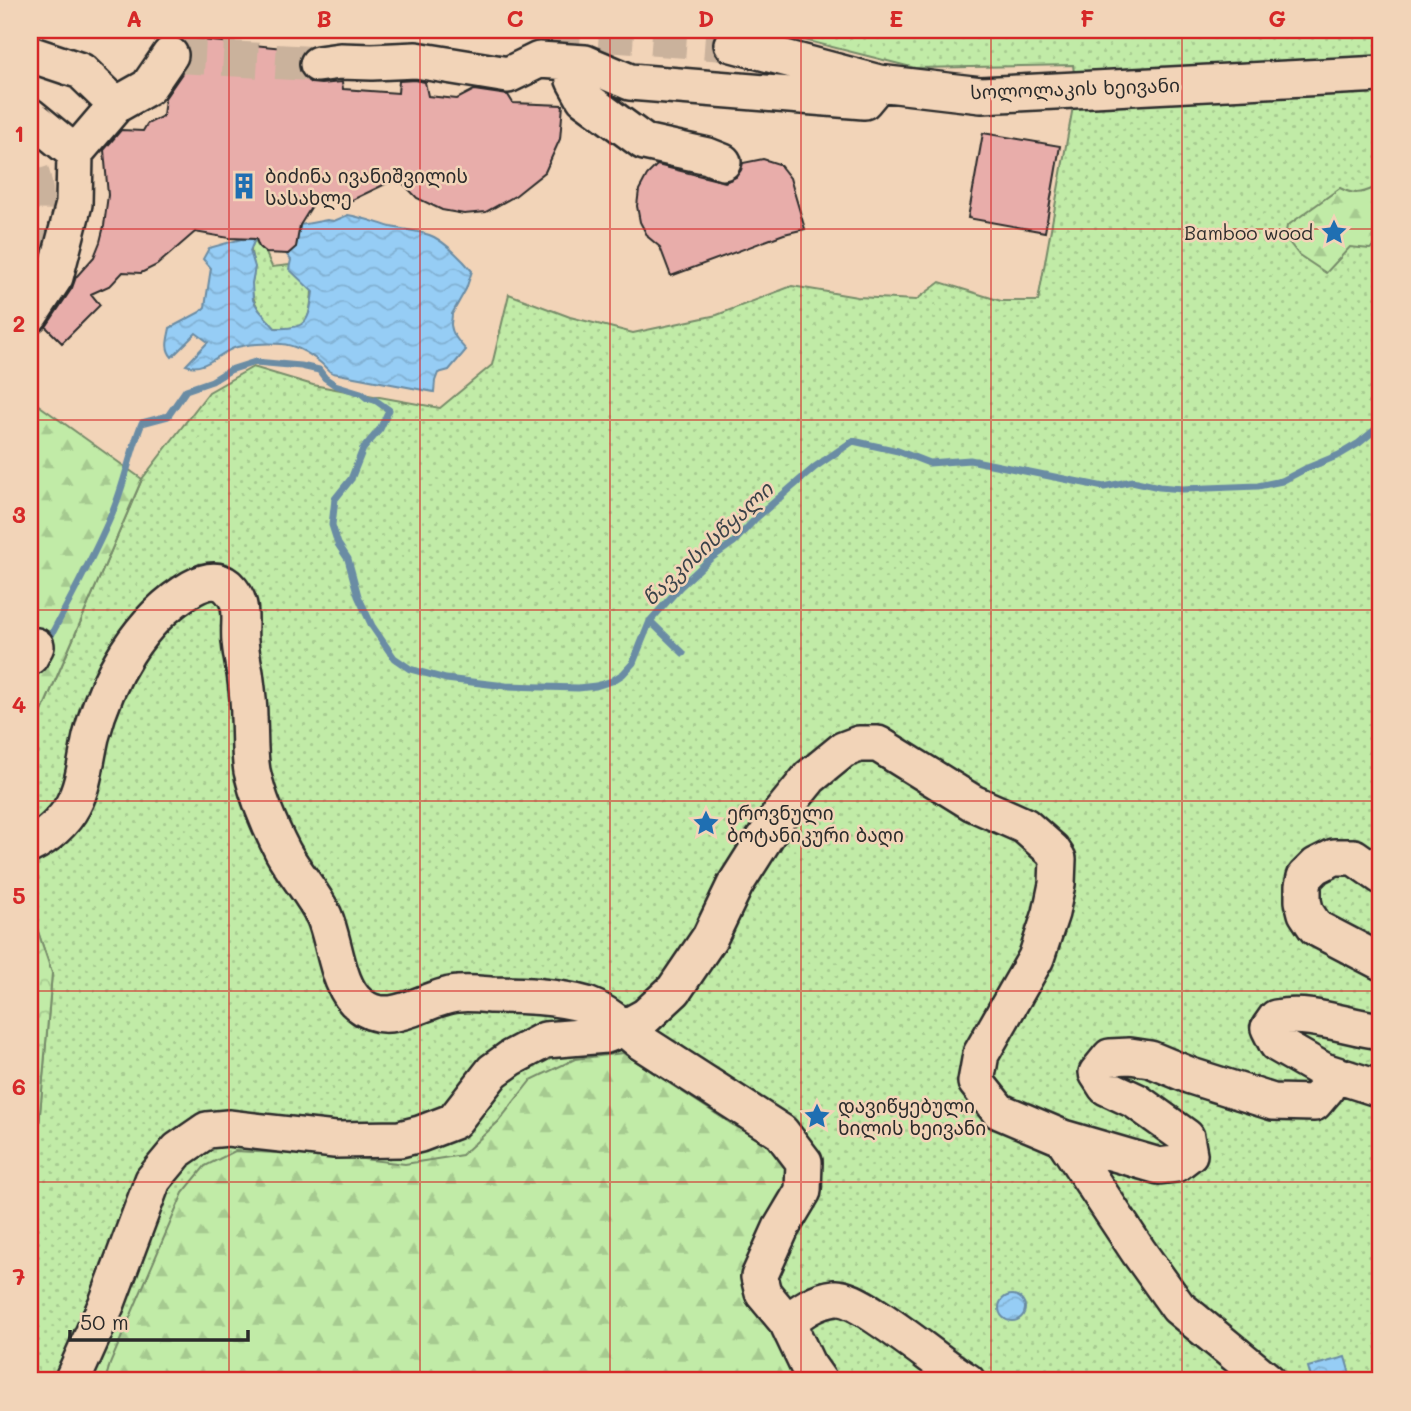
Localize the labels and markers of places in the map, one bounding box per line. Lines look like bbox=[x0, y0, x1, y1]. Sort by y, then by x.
place label: ბიძინა ივანიშვილის სასახლე bbox=[265, 163, 468, 211]
building icon: ბიძინა ივანიშვილის სასახლე bbox=[229, 171, 259, 201]
place icon: Bamboo wood bbox=[1319, 217, 1349, 247]
place label: Bamboo wood bbox=[1184, 220, 1313, 245]
place label: ეროვნული ბოტანიკური ბაღი bbox=[727, 800, 904, 848]
place icon: ეროვნული ბოტანიკური ბაღი bbox=[691, 808, 721, 838]
place label: დავიწყებული ხილის ხეივანი bbox=[838, 1093, 986, 1141]
place icon: დავიწყებული ხილის ხეივანი bbox=[802, 1101, 832, 1131]

